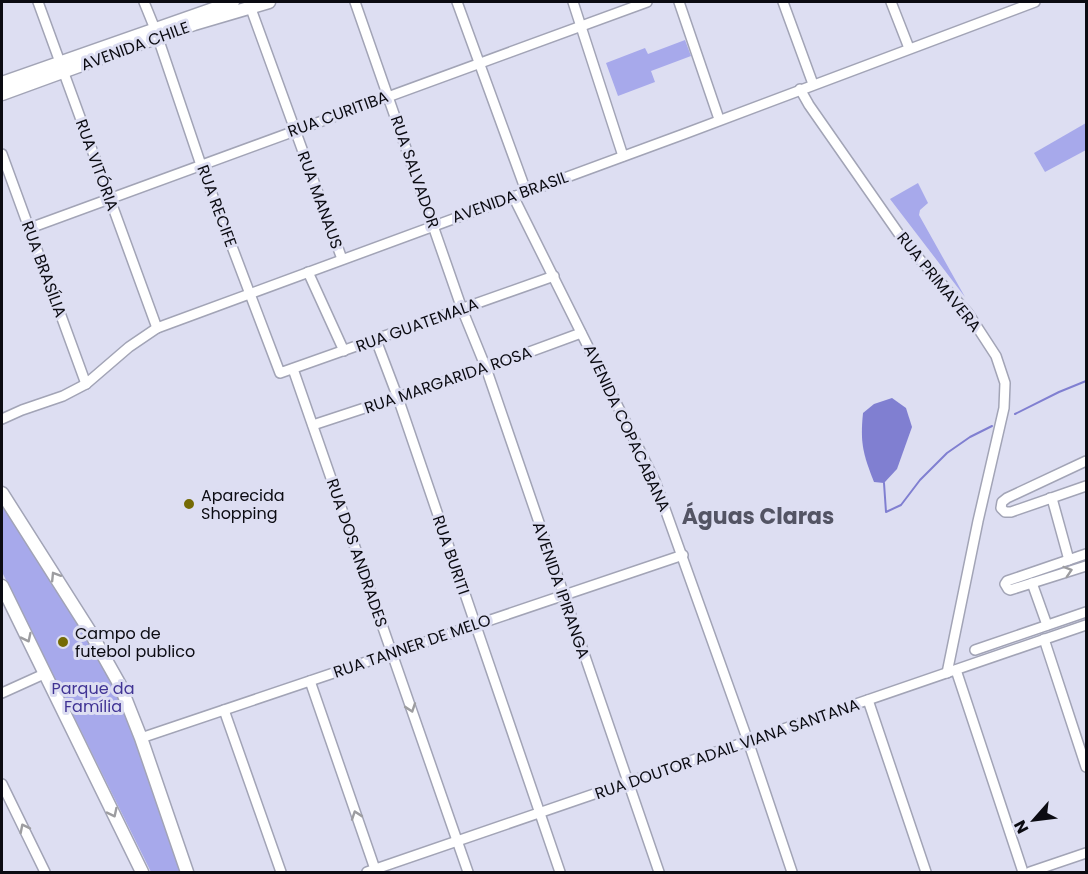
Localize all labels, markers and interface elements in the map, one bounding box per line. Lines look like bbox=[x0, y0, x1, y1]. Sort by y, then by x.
street label: AVENIDA CHILE bbox=[78, 16, 192, 76]
street label: RUA CURITIBA bbox=[284, 85, 392, 143]
street label: RUA SALVADOR bbox=[385, 113, 445, 231]
street label: RUA VITÓRIA bbox=[70, 116, 124, 214]
street label: RUA MANAUS bbox=[292, 148, 348, 252]
street label: RUA RECIFE bbox=[191, 162, 243, 250]
street label: AVENIDA BRASIL bbox=[449, 165, 571, 229]
street label: RUA BRASÍLIA bbox=[16, 218, 72, 321]
street label: RUA PRIMAVERA bbox=[891, 227, 987, 337]
street label: RUA GUATEMALA bbox=[353, 292, 482, 358]
street label: RUA MARGARIDA ROSA bbox=[361, 340, 535, 419]
street label: AVENIDA COPACABANA bbox=[578, 341, 676, 516]
street label: RUA DOS ANDRADES bbox=[321, 476, 393, 630]
place label: Aparecida Shopping bbox=[201, 484, 285, 525]
marker: Aparecida Shopping bbox=[182, 497, 196, 511]
district label: Águas Claras bbox=[682, 501, 834, 532]
street label: RUA BURITI bbox=[427, 512, 475, 598]
street label: AVENIDA IPIRANGA bbox=[527, 518, 595, 662]
one-way arrow bbox=[1062, 566, 1073, 579]
one-way arrow bbox=[51, 571, 62, 582]
street label: RUA TANNER DE MELO bbox=[330, 608, 494, 684]
place label: Campo de futebol publico bbox=[75, 622, 195, 663]
one-way arrow bbox=[20, 632, 31, 643]
marker: Campo de futebol publico bbox=[56, 635, 70, 649]
park label: Parque da Família bbox=[52, 677, 134, 718]
street label: RUA DOUTOR ADAIL VIANA SANTANA bbox=[592, 693, 862, 805]
one-way arrow bbox=[404, 703, 417, 713]
north arrow bbox=[1004, 790, 1064, 850]
one-way arrow bbox=[106, 807, 117, 818]
one-way arrow bbox=[350, 810, 363, 820]
text: N bbox=[1008, 816, 1034, 838]
one-way arrow bbox=[19, 824, 31, 835]

